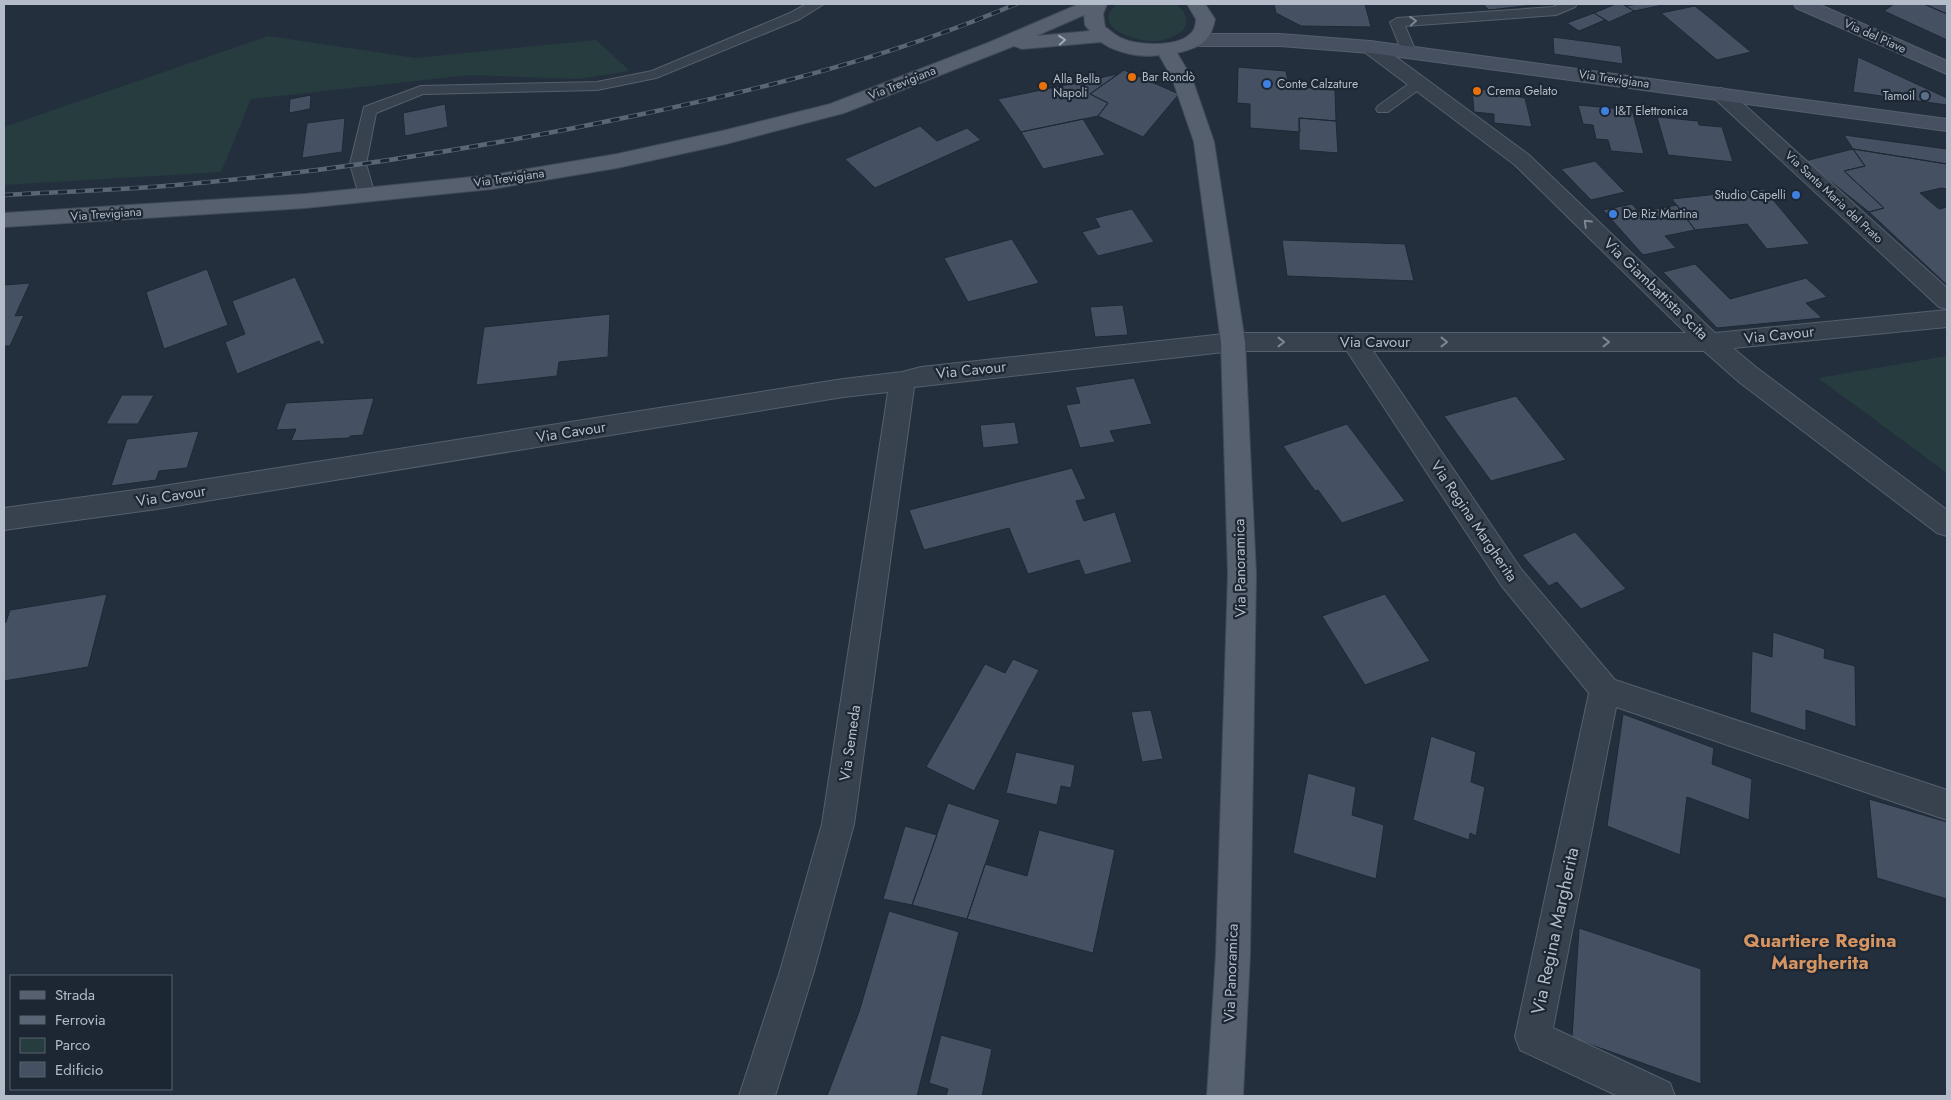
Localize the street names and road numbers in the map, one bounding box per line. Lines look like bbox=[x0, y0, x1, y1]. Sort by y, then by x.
street label: Via del Piave bbox=[1841, 14, 1909, 58]
street label: Via Trevigiana bbox=[866, 61, 939, 105]
street label: Via Trevigiana bbox=[1578, 65, 1651, 93]
street label: Via Santa Maria del Prato bbox=[1781, 147, 1887, 248]
street label: Via Trevigiana bbox=[473, 164, 546, 192]
street label: Via Trevigiana bbox=[70, 203, 142, 225]
street label: Via Giambattista Scita bbox=[1599, 233, 1713, 345]
street label: Via Cavour bbox=[1743, 320, 1816, 350]
street label: Via Cavour bbox=[1340, 331, 1411, 353]
street label: Via Cavour bbox=[935, 355, 1008, 385]
street label: Via Cavour bbox=[534, 415, 608, 448]
street label: Via Regina Margherita bbox=[1425, 456, 1523, 586]
street label: Via Cavour bbox=[134, 479, 208, 512]
street label: Via Panoramica bbox=[1228, 518, 1252, 618]
street label: Via Semeda bbox=[834, 704, 866, 782]
street label: Via Regina Margherita bbox=[1525, 845, 1585, 1017]
street label: Via Panoramica bbox=[1218, 923, 1244, 1023]

